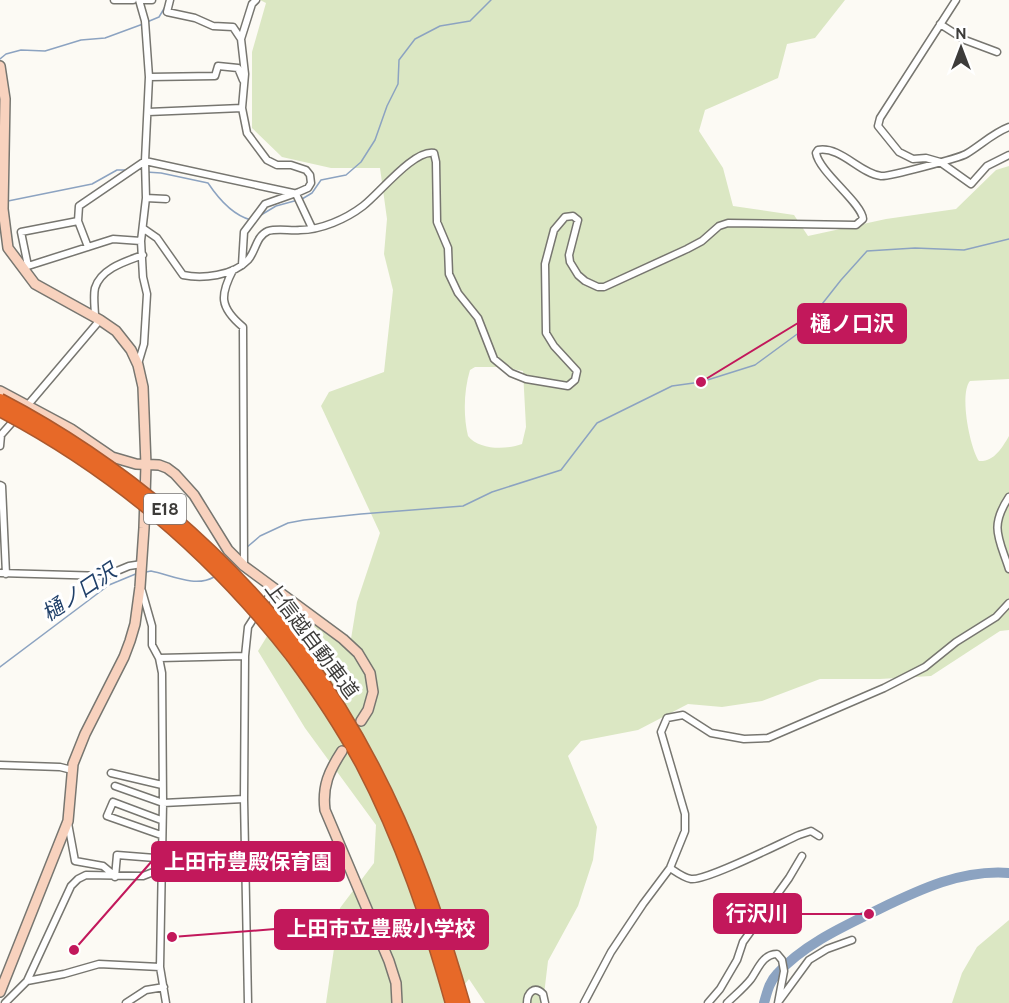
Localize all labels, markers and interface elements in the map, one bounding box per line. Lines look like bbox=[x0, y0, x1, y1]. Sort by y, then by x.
north arrow bbox=[931, 18, 991, 78]
text: N bbox=[955, 24, 967, 43]
callout: 樋ノ口沢 bbox=[798, 304, 906, 343]
text: 樋ノ口沢 bbox=[810, 311, 894, 336]
road number: E18 bbox=[144, 494, 186, 524]
water label: 樋ノ口沢 bbox=[37, 556, 123, 626]
street label: 上信越自動車道 bbox=[260, 577, 364, 703]
callout: 上田市豊殿保育園 bbox=[152, 842, 344, 881]
text: 上田市豊殿保育園 bbox=[164, 849, 332, 874]
callout: 行沢川 bbox=[714, 894, 801, 933]
text: 行沢川 bbox=[726, 901, 789, 926]
callout: 上田市立豊殿小学校 bbox=[275, 910, 488, 949]
text: 上田市立豊殿小学校 bbox=[287, 916, 476, 941]

